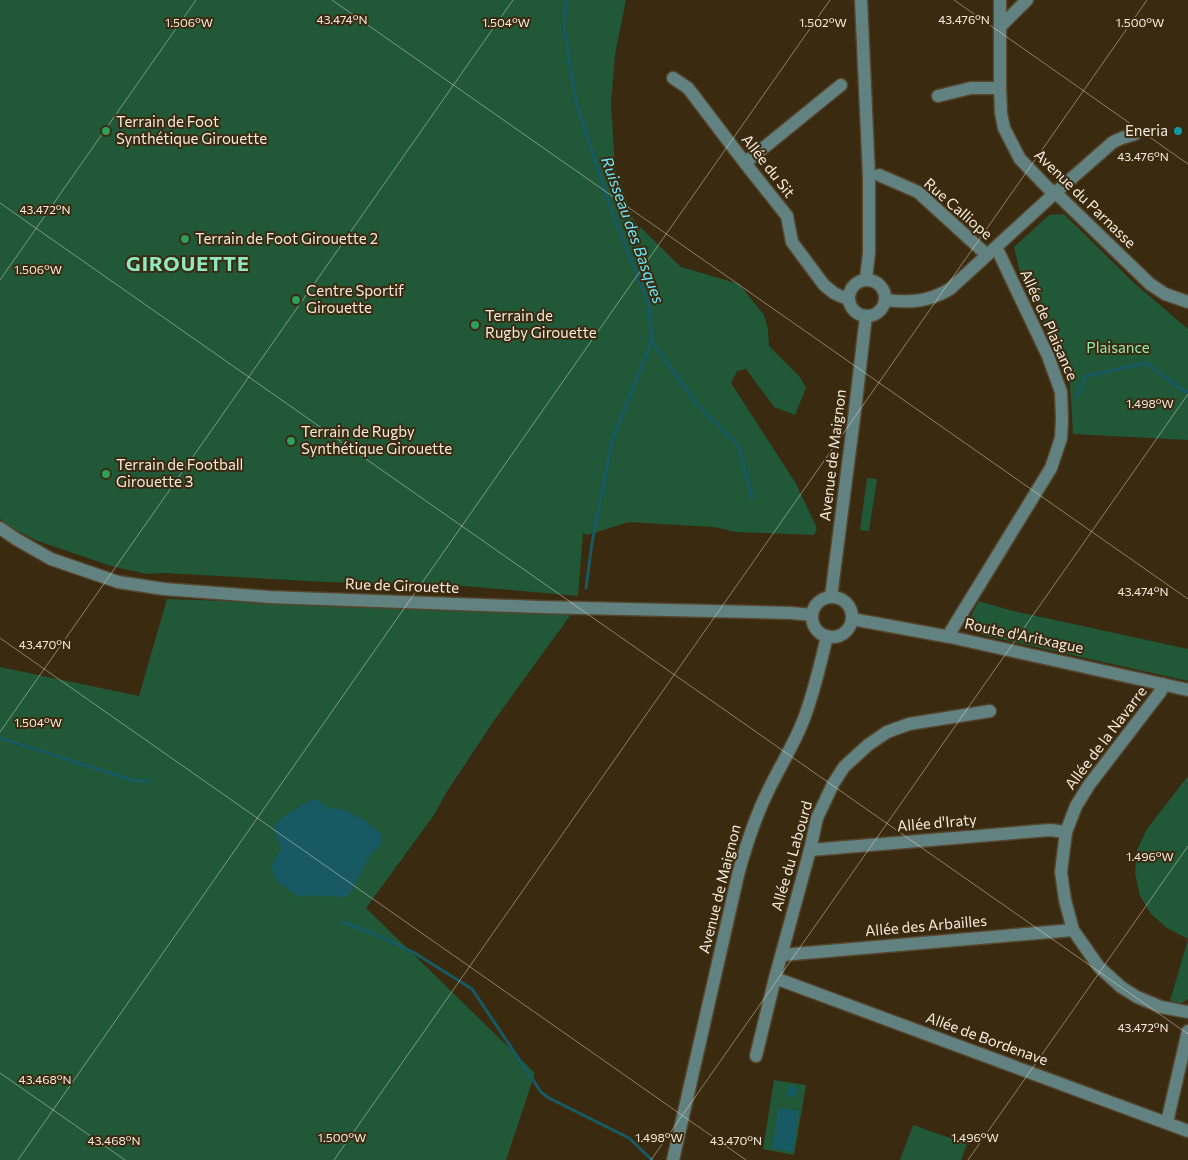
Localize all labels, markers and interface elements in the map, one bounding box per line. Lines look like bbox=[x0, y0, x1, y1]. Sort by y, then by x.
text: 43.474°N bbox=[317, 12, 367, 26]
text: 43.476°N bbox=[938, 12, 990, 26]
text: 1.506°W bbox=[165, 15, 213, 29]
text: 1.504°W bbox=[482, 15, 530, 29]
text: 1.502°W bbox=[799, 15, 847, 29]
text: 1.500°W bbox=[1116, 15, 1164, 29]
place label: Terrain de Foot Synthétique Girouette bbox=[116, 112, 267, 147]
place label: Eneria bbox=[1125, 121, 1168, 139]
marker: Terrain de Foot Synthétique Girouette bbox=[100, 125, 112, 137]
marker: Eneria bbox=[1172, 125, 1184, 137]
street label: Allée du Sit bbox=[738, 130, 799, 201]
street label: Avenue du Parnasse bbox=[1031, 145, 1140, 251]
text: 43.476°N bbox=[1117, 149, 1169, 163]
water label: Ruisseau des Basques bbox=[598, 154, 669, 306]
street label: Rue Calliope bbox=[921, 174, 996, 243]
text: 43.472°N bbox=[19, 202, 71, 216]
place label: Terrain de Foot Girouette 2 bbox=[195, 229, 378, 247]
marker: Terrain de Foot Girouette 2 bbox=[179, 233, 191, 245]
district label: GIROUETTE bbox=[126, 251, 250, 275]
text: 1.506°W bbox=[14, 262, 62, 276]
street label: Allée de Plaisance bbox=[1017, 266, 1082, 383]
place label: Centre Sportif Girouette bbox=[306, 281, 404, 316]
marker: Centre Sportif Girouette bbox=[290, 294, 302, 306]
place label: Terrain de Rugby Girouette bbox=[485, 306, 597, 341]
marker: Terrain de Rugby Girouette bbox=[469, 319, 481, 331]
park label: Plaisance bbox=[1086, 338, 1150, 356]
street label: Avenue de Maignon bbox=[815, 388, 849, 522]
text: 1.498°W bbox=[1126, 396, 1174, 410]
place label: Terrain de Rugby Synthétique Girouette bbox=[301, 422, 452, 457]
marker: Terrain de Rugby Synthétique Girouette bbox=[285, 435, 297, 447]
place label: Terrain de Football Girouette 3 bbox=[116, 455, 243, 490]
marker: Terrain de Football Girouette 3 bbox=[100, 468, 112, 480]
street label: Rue de Girouette bbox=[345, 574, 460, 596]
text: 43.474°N bbox=[1118, 584, 1168, 598]
street label: Route d'Aritxague bbox=[963, 614, 1085, 656]
text: 43.470°N bbox=[19, 637, 71, 651]
street label: Allée de la Navarre bbox=[1061, 682, 1150, 793]
text: 1.504°W bbox=[14, 715, 62, 729]
street label: Allée du Labourd bbox=[767, 799, 815, 913]
street label: Allée d'Iraty bbox=[896, 810, 978, 834]
street label: Avenue de Maignon bbox=[694, 822, 744, 955]
text: 1.496°W bbox=[1126, 849, 1174, 863]
street label: Allée des Arbailles bbox=[864, 911, 988, 939]
street label: Allée de Bordenave bbox=[924, 1008, 1051, 1069]
text: 43.472°N bbox=[1117, 1020, 1169, 1034]
text: 43.468°N bbox=[19, 1072, 71, 1086]
text: 1.500°W bbox=[318, 1130, 366, 1144]
text: 1.498°W bbox=[635, 1130, 683, 1144]
text: 1.496°W bbox=[951, 1130, 999, 1144]
text: 43.468°N bbox=[88, 1133, 140, 1147]
text: 43.470°N bbox=[710, 1133, 762, 1147]

